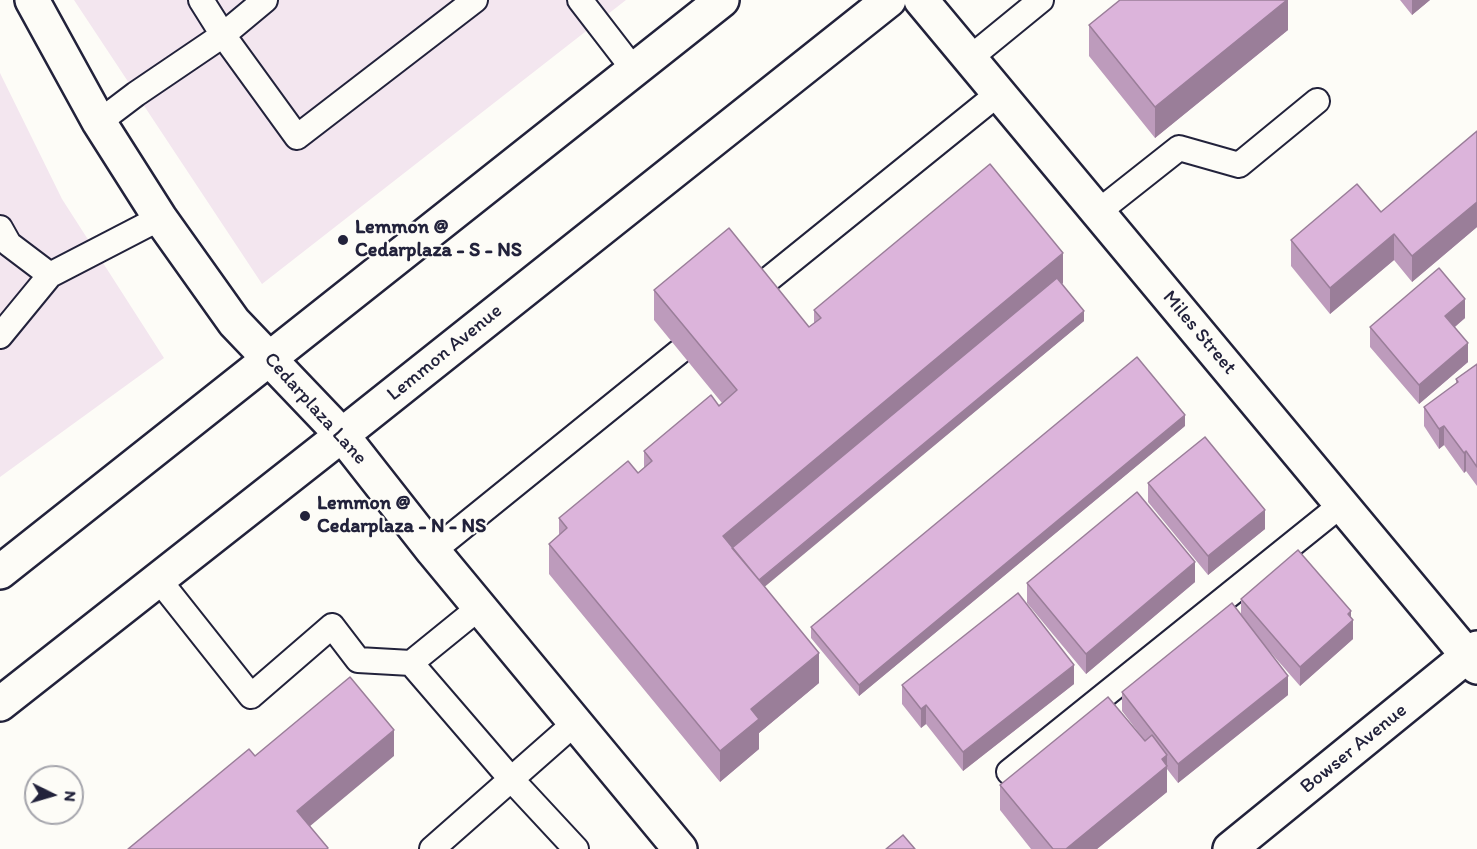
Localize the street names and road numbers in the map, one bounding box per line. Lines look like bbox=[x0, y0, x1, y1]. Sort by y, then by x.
street label: Miles Street bbox=[1157, 286, 1241, 380]
street label: Lemmon Avenue bbox=[383, 299, 507, 407]
street label: Cedarplaza Lane bbox=[258, 348, 372, 470]
street label: Bowser Avenue bbox=[1296, 699, 1412, 799]

